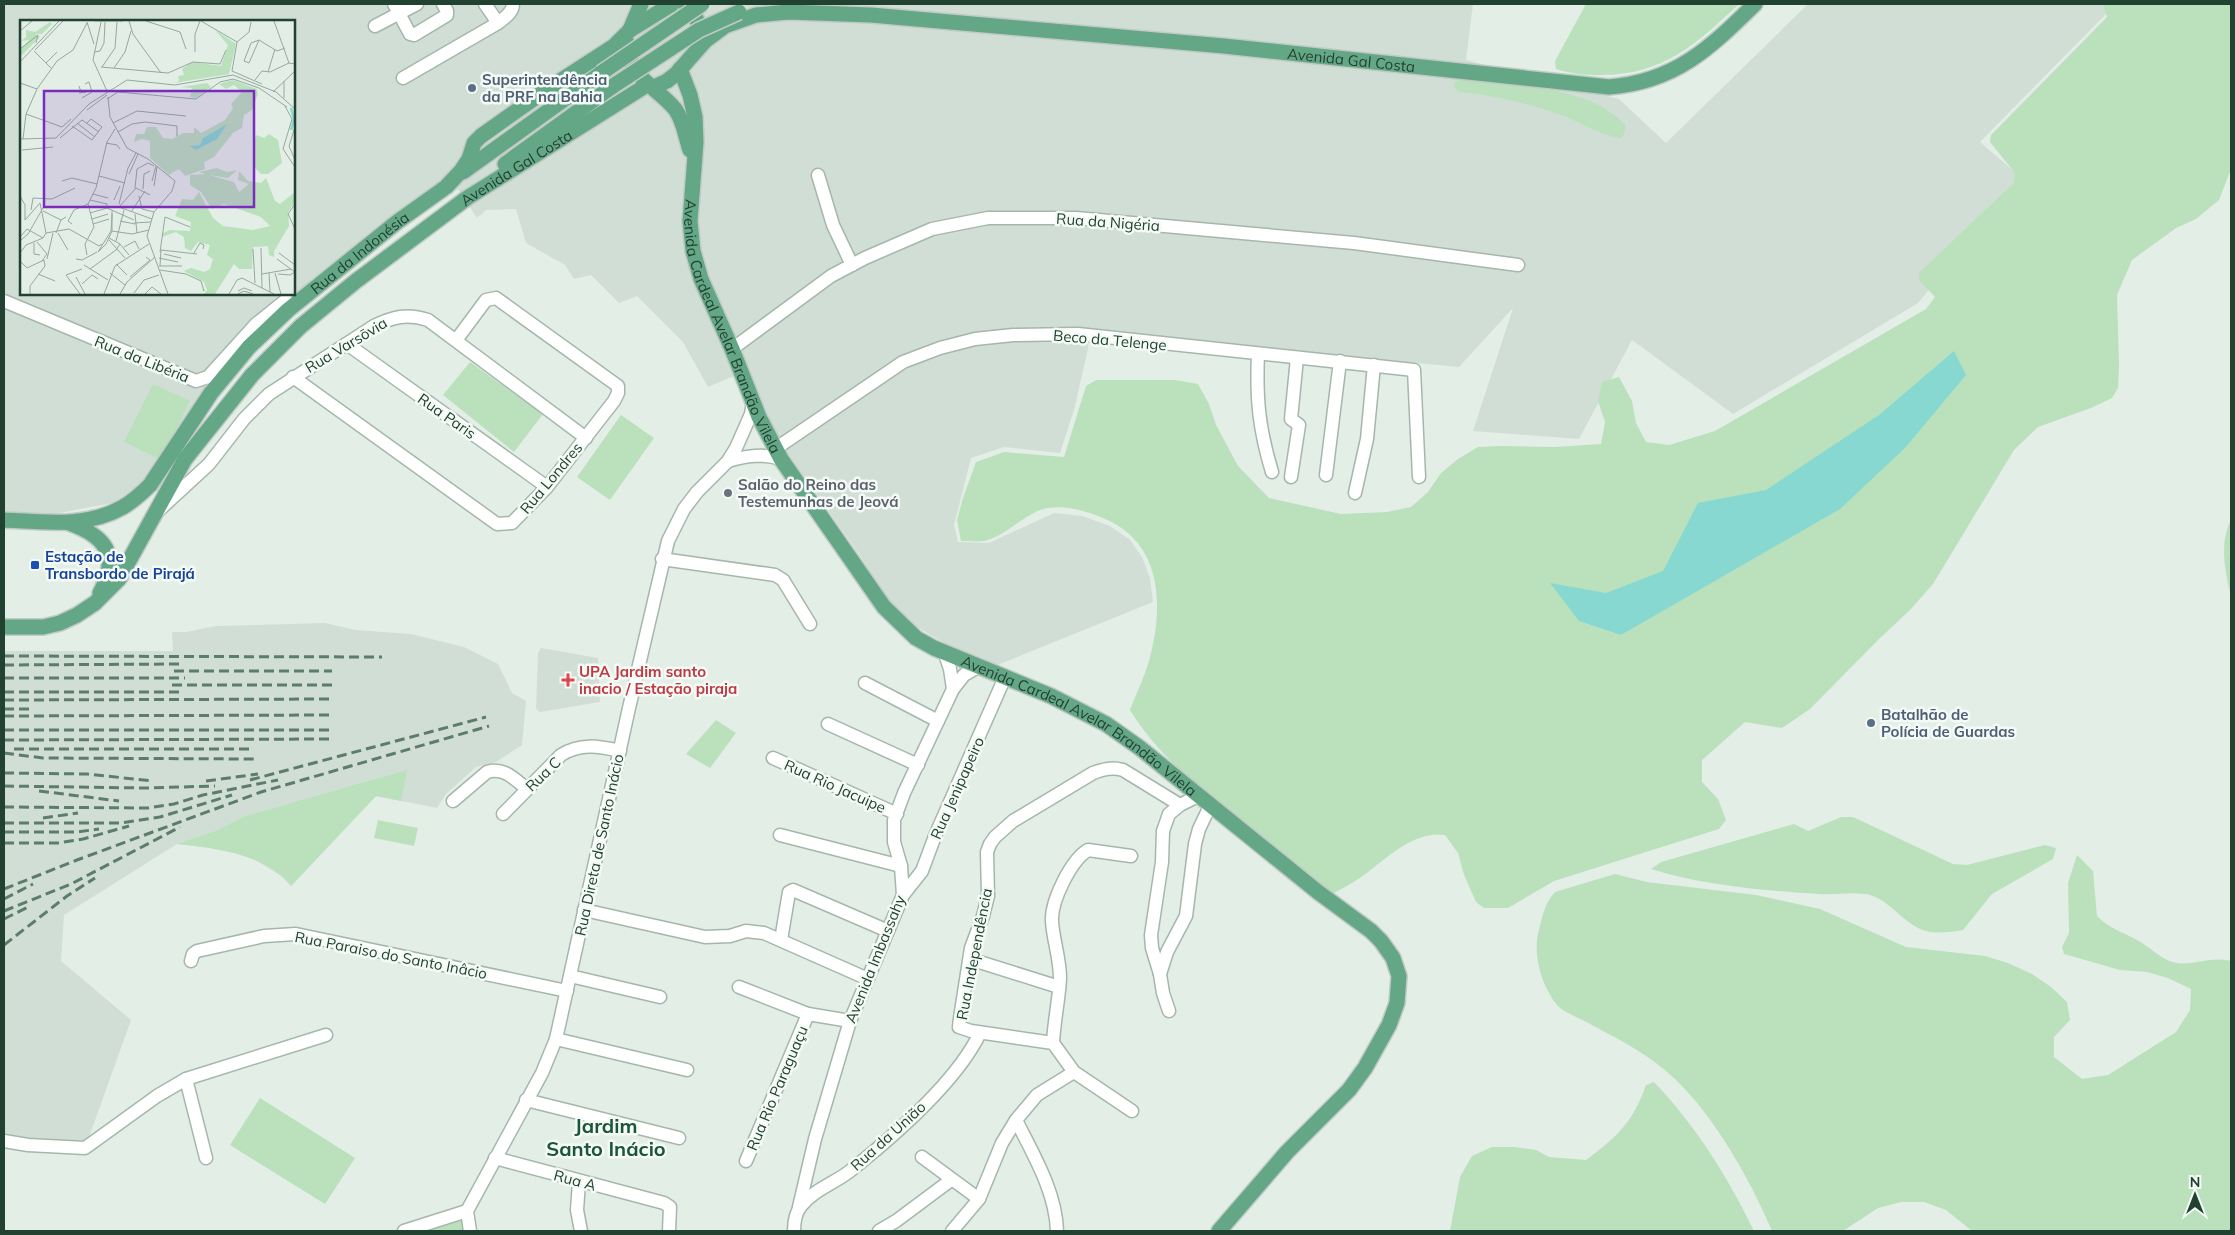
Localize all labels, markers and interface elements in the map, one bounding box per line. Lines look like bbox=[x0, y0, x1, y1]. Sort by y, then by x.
inset map bbox=[20, 20, 295, 295]
street label: Avenida Gal Costa bbox=[1286, 43, 1416, 76]
place label: Superintendência da PRF na Bahia bbox=[482, 70, 607, 106]
marker: Superintendência da PRF na Bahia bbox=[466, 82, 478, 94]
street label: Avenida Gal Costa bbox=[456, 125, 575, 209]
street label: Avenida Cardeal Avelar Brandão Vilela bbox=[680, 199, 786, 456]
street label: Rua da Indonésia bbox=[306, 207, 412, 298]
street label: Rua da Nigéria bbox=[1056, 209, 1160, 235]
street label: Rua Varsōvia bbox=[302, 313, 390, 377]
street label: Beco da Telenge bbox=[1052, 326, 1168, 354]
street label: Rua da Libéria bbox=[92, 331, 192, 387]
street label: Rua Paris bbox=[414, 389, 480, 443]
street label: Rua Londres bbox=[516, 438, 586, 518]
place label: Salão do Reino das Testemunhas de Jeová bbox=[738, 475, 899, 511]
marker: Salão do Reino das Testemunhas de Jeová bbox=[722, 487, 734, 499]
place label: Estação de Transbordo de Pirajá bbox=[45, 547, 195, 583]
marker: Estação de Transbordo de Pirajá bbox=[29, 559, 41, 571]
street label: Avenida Cardeal Avelar Brandão Vilela bbox=[959, 651, 1201, 800]
place label: UPA Jardim santo inacio / Estação piraja bbox=[579, 662, 737, 698]
marker: UPA Jardim santo inacio / Estação piraja bbox=[561, 673, 575, 687]
place label: Batalhão de Polícia de Guardas bbox=[1881, 705, 2015, 741]
marker: Batalhão de Polícia de Guardas bbox=[1865, 717, 1877, 729]
street label: Rua Jenipapeiro bbox=[926, 734, 988, 842]
street label: Rua Direta de Santo Inácio bbox=[570, 752, 628, 938]
street label: Rua C bbox=[521, 753, 565, 795]
street label: Rua Rio Jacuipe bbox=[781, 755, 889, 817]
street label: Rua Independência bbox=[952, 887, 996, 1021]
street label: Avenida Imbassahy bbox=[841, 892, 909, 1026]
street label: Rua Paraiso do Santo Inâcio bbox=[293, 927, 489, 983]
street label: Rua Rio Paraguaçu bbox=[742, 1023, 812, 1153]
street label: Rua da União bbox=[846, 1097, 930, 1175]
district label: Jardim Santo Inácio bbox=[546, 1113, 666, 1161]
street label: Rua A bbox=[552, 1165, 598, 1195]
north arrow bbox=[2170, 1170, 2220, 1220]
text: N bbox=[2190, 1173, 2200, 1191]

